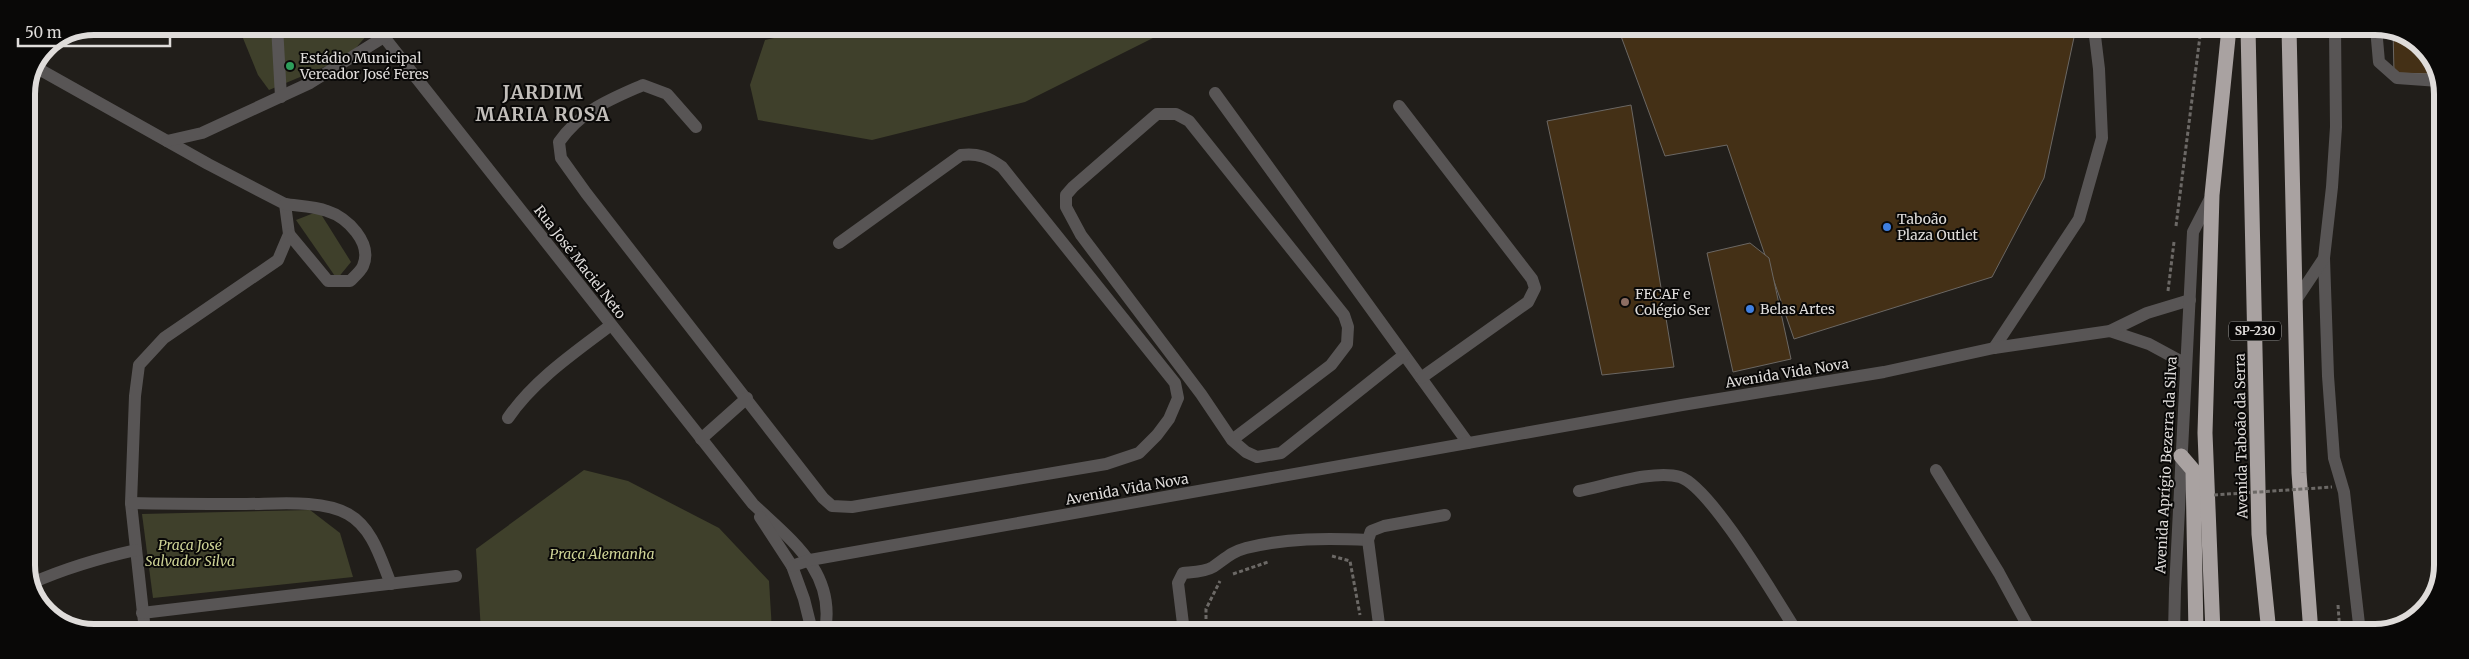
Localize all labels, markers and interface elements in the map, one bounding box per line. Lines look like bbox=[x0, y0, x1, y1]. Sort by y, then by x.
scale bar bbox=[18, 15, 170, 47]
text: 50 m bbox=[25, 23, 62, 42]
place label: Estádio Municipal Vereador José Feres bbox=[299, 49, 429, 83]
marker: Estádio Municipal Vereador José Feres bbox=[284, 60, 296, 72]
district label: JARDIM MARIA ROSA bbox=[476, 80, 610, 126]
street label: Rua José Maciel Neto bbox=[530, 202, 630, 322]
place label: Taboão Plaza Outlet bbox=[1897, 210, 1978, 244]
marker: Taboão Plaza Outlet bbox=[1881, 221, 1893, 233]
place label: FECAF e Colégio Ser bbox=[1635, 285, 1710, 319]
marker: FECAF e Colégio Ser bbox=[1619, 296, 1631, 308]
place label: Belas Artes bbox=[1760, 300, 1835, 318]
marker: Belas Artes bbox=[1744, 303, 1756, 315]
road number: SP-230 bbox=[2229, 322, 2281, 341]
street label: Avenida Taboão da Serra bbox=[2231, 353, 2251, 520]
street label: Avenida Vida Nova bbox=[1723, 354, 1850, 392]
street label: Avenida Aprígio Bezerra da Silva bbox=[2151, 355, 2181, 575]
street label: Avenida Vida Nova bbox=[1063, 469, 1190, 509]
park label: Praça José Salvador Silva bbox=[145, 536, 235, 570]
park label: Praça Alemanha bbox=[550, 545, 654, 563]

